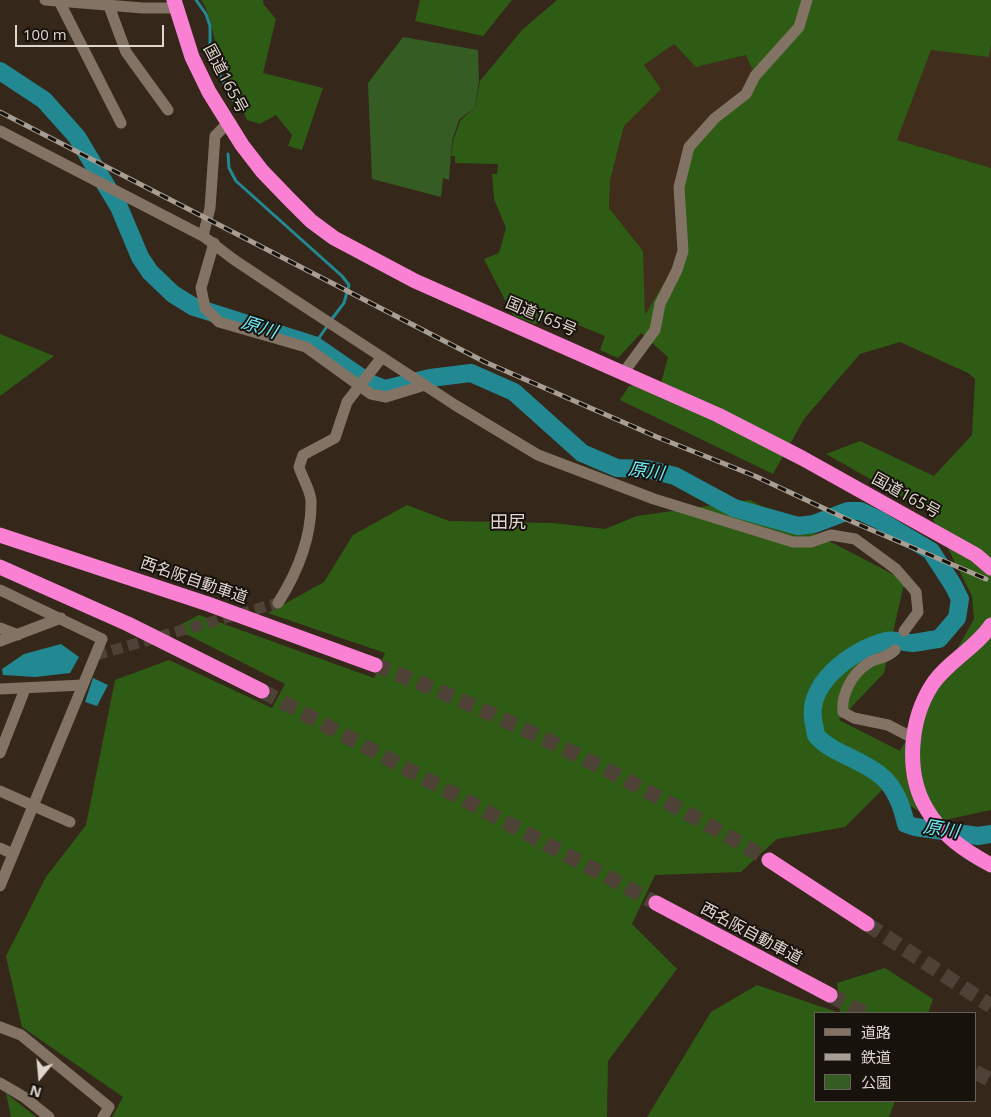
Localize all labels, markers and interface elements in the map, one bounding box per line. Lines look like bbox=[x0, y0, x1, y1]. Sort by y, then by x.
scale bar bbox=[18, 15, 166, 47]
text: 100 m bbox=[23, 24, 67, 44]
street label: 国道165号 bbox=[199, 41, 251, 117]
street label: 国道165号 bbox=[503, 293, 579, 341]
water label: 原川 bbox=[239, 312, 279, 344]
water label: 原川 bbox=[627, 459, 665, 485]
street label: 国道165号 bbox=[868, 469, 944, 523]
district label: 田尻 bbox=[490, 512, 526, 534]
street label: 西名阪自動車道 bbox=[138, 554, 250, 608]
water label: 原川 bbox=[922, 817, 960, 843]
street label: 西名阪自動車道 bbox=[697, 899, 805, 969]
legend bbox=[814, 1012, 976, 1102]
text: 道路 bbox=[861, 1022, 891, 1042]
text: 鉄道 bbox=[861, 1047, 891, 1067]
north arrow bbox=[15, 1052, 65, 1102]
text: 公園 bbox=[861, 1072, 891, 1092]
text: N bbox=[27, 1081, 44, 1103]

